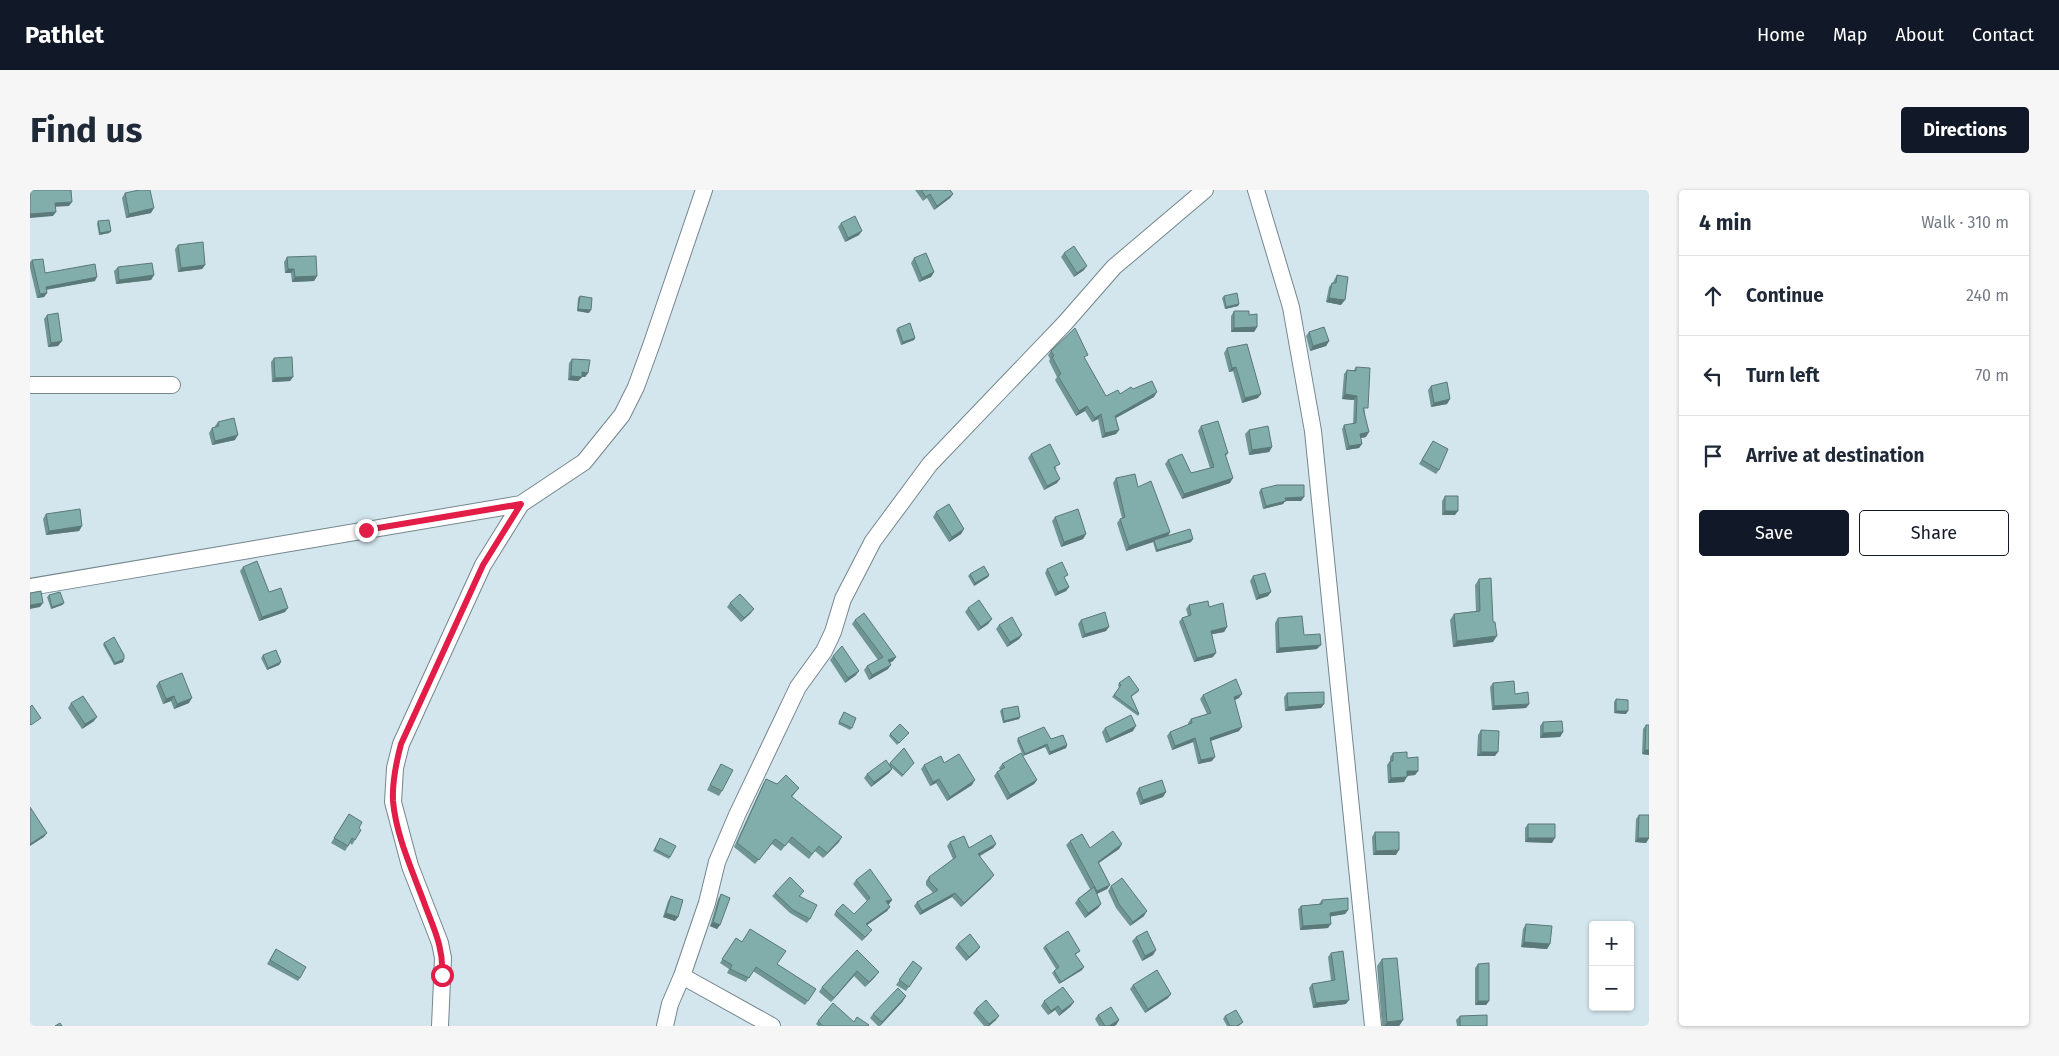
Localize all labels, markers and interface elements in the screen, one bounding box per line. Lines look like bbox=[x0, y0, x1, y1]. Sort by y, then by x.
text: Pathlet bbox=[25, 21, 104, 49]
text: Home bbox=[1757, 24, 1805, 46]
text: Map bbox=[1833, 24, 1867, 46]
text: About bbox=[1895, 24, 1944, 46]
text: Contact bbox=[1972, 24, 2034, 46]
button: Directions bbox=[1901, 107, 2029, 153]
text: Find us bbox=[30, 109, 142, 151]
text: 4 min bbox=[1699, 210, 1752, 236]
text: Walk · 310 m bbox=[1921, 213, 2009, 232]
icon: ahead bbox=[1699, 282, 1727, 310]
text: Continue bbox=[1746, 284, 1824, 307]
text: 240 m bbox=[1966, 286, 2009, 305]
icon: left bbox=[1699, 362, 1727, 390]
text: Turn left bbox=[1746, 364, 1820, 387]
text: 70 m bbox=[1975, 366, 2009, 385]
icon: arrive bbox=[1699, 442, 1727, 470]
text: Arrive at destination bbox=[1746, 444, 1925, 467]
button: Save bbox=[1699, 510, 1849, 556]
button: Share bbox=[1859, 510, 2009, 556]
route end bbox=[355, 519, 378, 542]
map controls bbox=[1589, 921, 1634, 1011]
button: + bbox=[1589, 921, 1634, 966]
route start bbox=[431, 964, 454, 987]
button: − bbox=[1589, 966, 1634, 1011]

